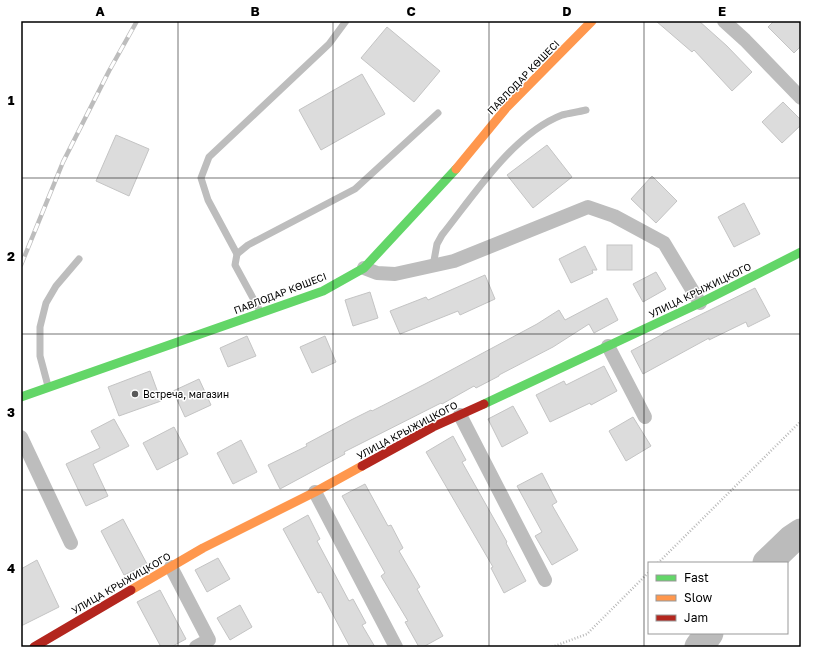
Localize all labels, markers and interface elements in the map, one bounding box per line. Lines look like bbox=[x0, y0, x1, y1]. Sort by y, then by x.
text: A bbox=[95, 3, 105, 19]
text: B bbox=[250, 3, 260, 19]
text: C bbox=[406, 3, 416, 19]
text: D bbox=[562, 3, 572, 19]
text: E bbox=[718, 3, 726, 19]
street label: ПАВЛОДАР КӨШЕСІ bbox=[485, 37, 561, 117]
text: 1 bbox=[8, 92, 15, 108]
text: 2 bbox=[7, 248, 15, 264]
street label: УЛИЦА КРЫЖИЦКОГО bbox=[647, 260, 753, 320]
street label: ПАВЛОДАР КӨШЕСІ bbox=[232, 270, 328, 316]
place label: Встреча, магазин bbox=[143, 388, 229, 400]
marker: Встреча, магазин bbox=[130, 389, 140, 399]
street label: УЛИЦА КРЫЖИЦКОГО bbox=[355, 398, 459, 462]
text: 3 bbox=[7, 404, 15, 420]
street label: УЛИЦА КРЫЖИЦКОГО bbox=[69, 550, 173, 616]
text: 4 bbox=[7, 560, 15, 576]
legend bbox=[648, 562, 788, 634]
text: Fast bbox=[684, 570, 709, 585]
text: Slow bbox=[684, 590, 712, 605]
text: Jam bbox=[684, 610, 708, 625]

